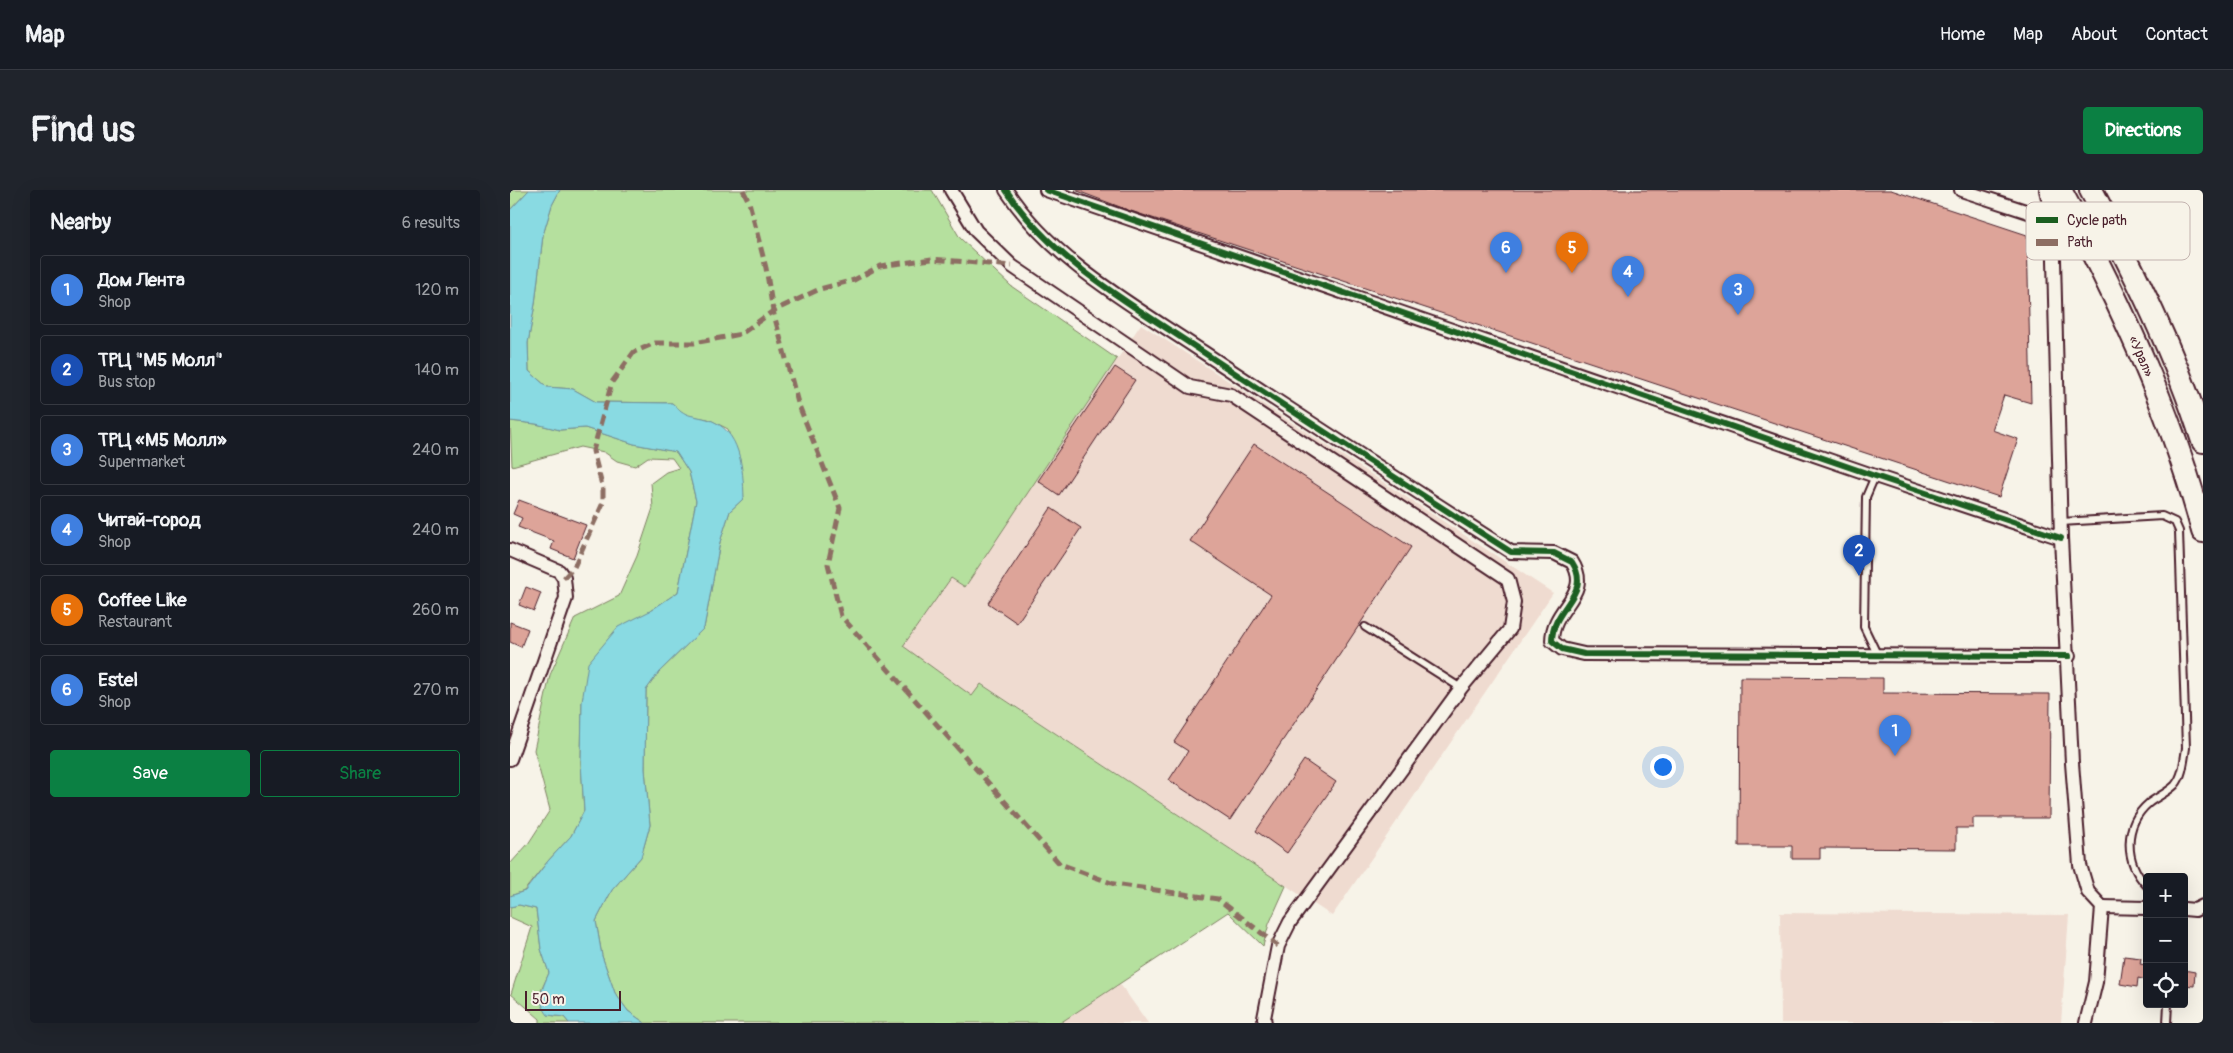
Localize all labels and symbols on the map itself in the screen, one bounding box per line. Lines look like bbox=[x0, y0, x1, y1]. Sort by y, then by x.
legend bbox=[2026, 202, 2190, 260]
text: Cycle path bbox=[2067, 212, 2127, 229]
pin: 6 bbox=[1490, 232, 1522, 273]
pin: 5 bbox=[1556, 232, 1588, 273]
text: Path bbox=[2067, 234, 2092, 251]
pin: 4 bbox=[1612, 256, 1644, 297]
pin: 3 bbox=[1722, 274, 1754, 315]
street label: «Урал» bbox=[2125, 333, 2157, 379]
pin: 2 bbox=[1843, 535, 1875, 576]
pin: 1 bbox=[1879, 715, 1911, 756]
your location bbox=[1650, 754, 1676, 780]
scale bar bbox=[525, 988, 621, 1011]

